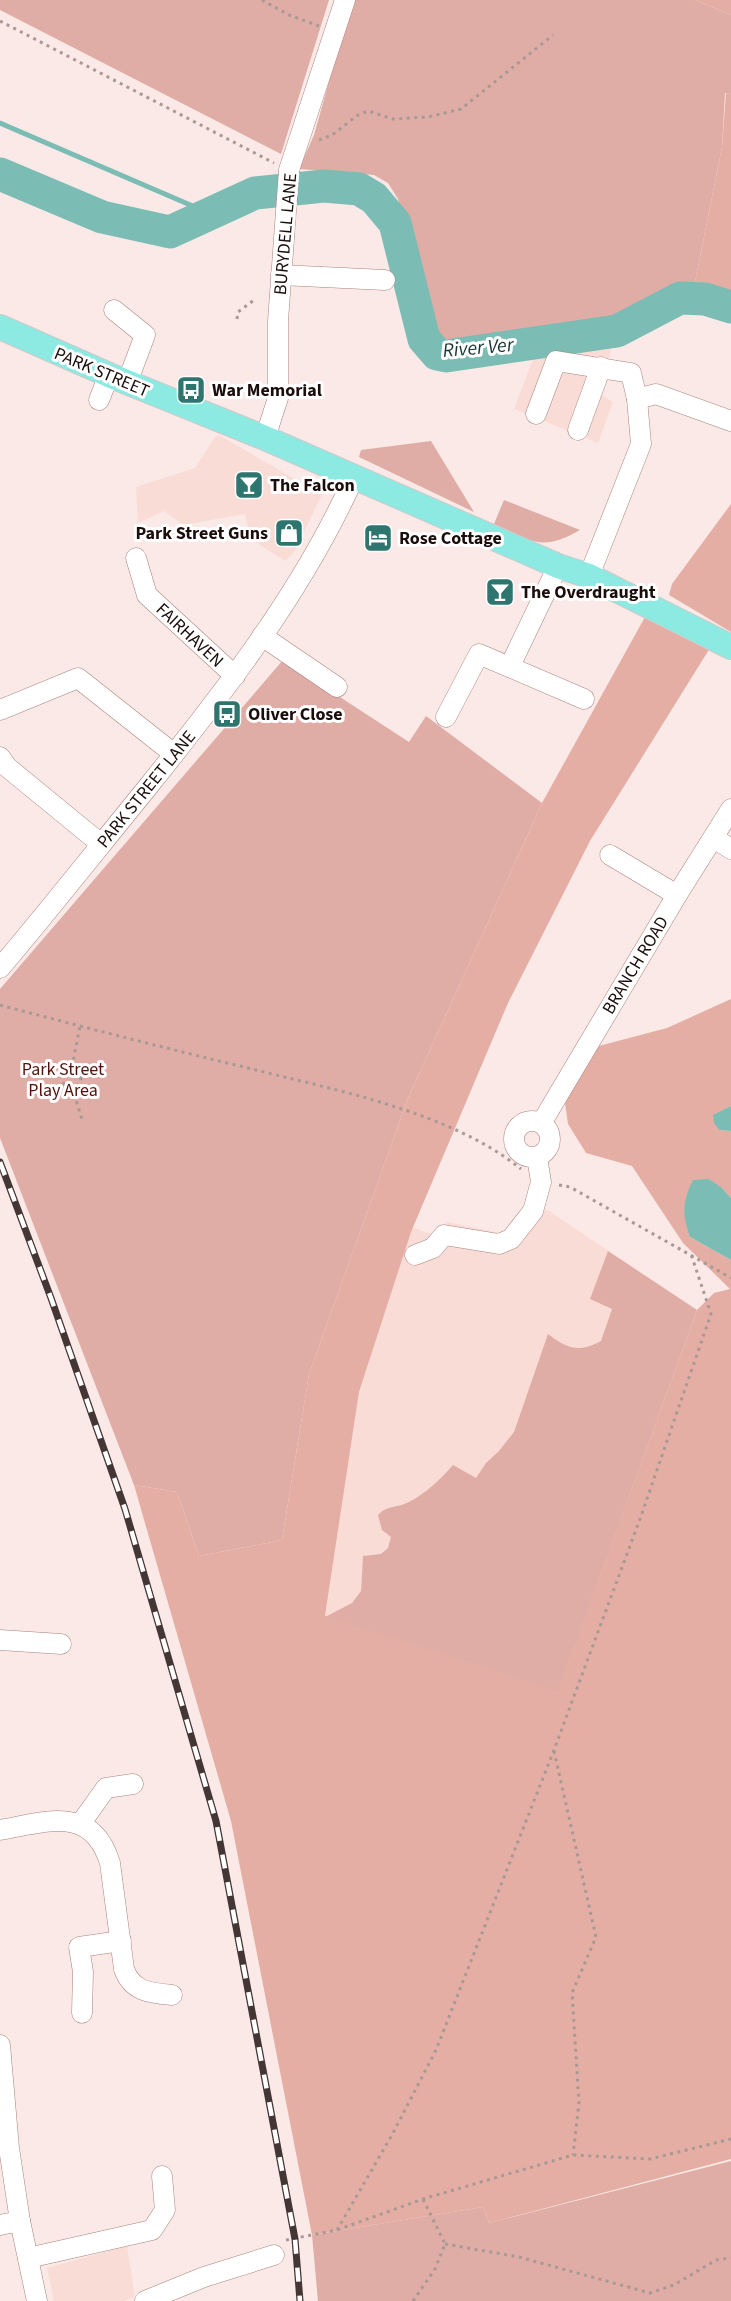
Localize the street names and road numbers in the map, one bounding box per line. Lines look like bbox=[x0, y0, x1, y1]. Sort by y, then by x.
street label: BURYDELL LANE bbox=[268, 172, 303, 296]
street label: PARK STREET bbox=[50, 341, 154, 404]
street label: FAIRHAVEN bbox=[150, 597, 229, 673]
street label: PARK STREET LANE bbox=[91, 725, 202, 853]
street label: BRANCH ROAD bbox=[596, 911, 675, 1019]

